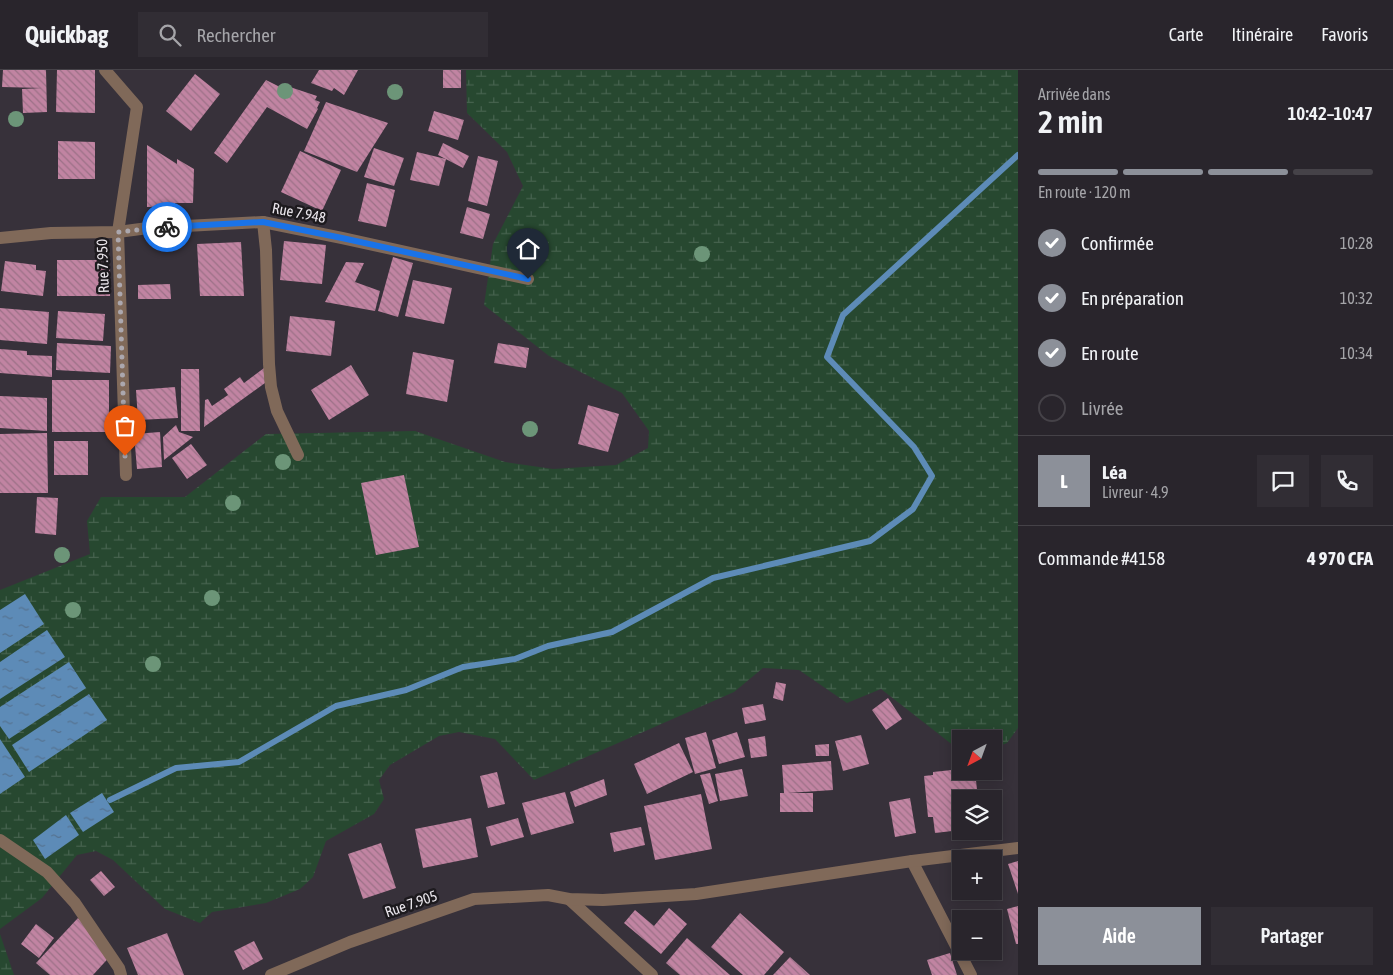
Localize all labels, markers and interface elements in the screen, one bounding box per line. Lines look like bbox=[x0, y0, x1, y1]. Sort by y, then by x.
search box bbox=[138, 12, 488, 57]
text: Quickbag bbox=[25, 21, 108, 48]
icon: search bbox=[156, 21, 184, 49]
text: Rechercher bbox=[196, 24, 275, 46]
text: Carte bbox=[1169, 24, 1203, 45]
text: Itinéraire bbox=[1231, 24, 1293, 45]
text: Favoris bbox=[1321, 24, 1368, 45]
text: Arrivée dans bbox=[1038, 85, 1110, 103]
text: 10:42–10:47 bbox=[1287, 102, 1373, 124]
text: 2 min bbox=[1038, 103, 1103, 140]
text: En route · 120 m bbox=[1038, 183, 1131, 201]
street label: Rue 7.948 bbox=[271, 199, 327, 226]
courier bbox=[142, 202, 192, 252]
icon: bike bbox=[153, 213, 181, 241]
pin bbox=[507, 228, 549, 279]
icon: check bbox=[1038, 229, 1066, 257]
text: Confirmée bbox=[1081, 232, 1154, 254]
text: 10:28 bbox=[1340, 234, 1373, 252]
icon: home bbox=[514, 235, 542, 263]
street label: Rue 7.950 bbox=[93, 238, 112, 294]
icon: check bbox=[1038, 284, 1066, 312]
text: En préparation bbox=[1081, 287, 1184, 309]
text: 10:32 bbox=[1340, 289, 1373, 307]
icon: check bbox=[1038, 339, 1066, 367]
text: En route bbox=[1081, 342, 1139, 364]
text: 10:34 bbox=[1340, 344, 1373, 362]
text: Livrée bbox=[1081, 397, 1123, 419]
pin bbox=[104, 405, 146, 456]
icon: bag bbox=[111, 412, 139, 440]
button: chat bbox=[1257, 455, 1309, 507]
button: phone bbox=[1321, 455, 1373, 507]
text: Léa bbox=[1102, 461, 1127, 483]
text: L bbox=[1060, 470, 1068, 492]
text: Livreur · 4.9 bbox=[1102, 483, 1169, 501]
text: Commande #4158 bbox=[1038, 547, 1165, 569]
text: 4 970 CFA bbox=[1307, 547, 1373, 569]
north arrow bbox=[952, 730, 1002, 780]
map controls bbox=[952, 730, 1002, 960]
button: layers bbox=[952, 790, 1002, 840]
button: + bbox=[952, 850, 1002, 900]
street label: Rue 7.905 bbox=[382, 887, 439, 920]
button: Aide bbox=[1038, 907, 1201, 965]
button: Partager bbox=[1211, 907, 1373, 965]
button: − bbox=[952, 910, 1002, 960]

